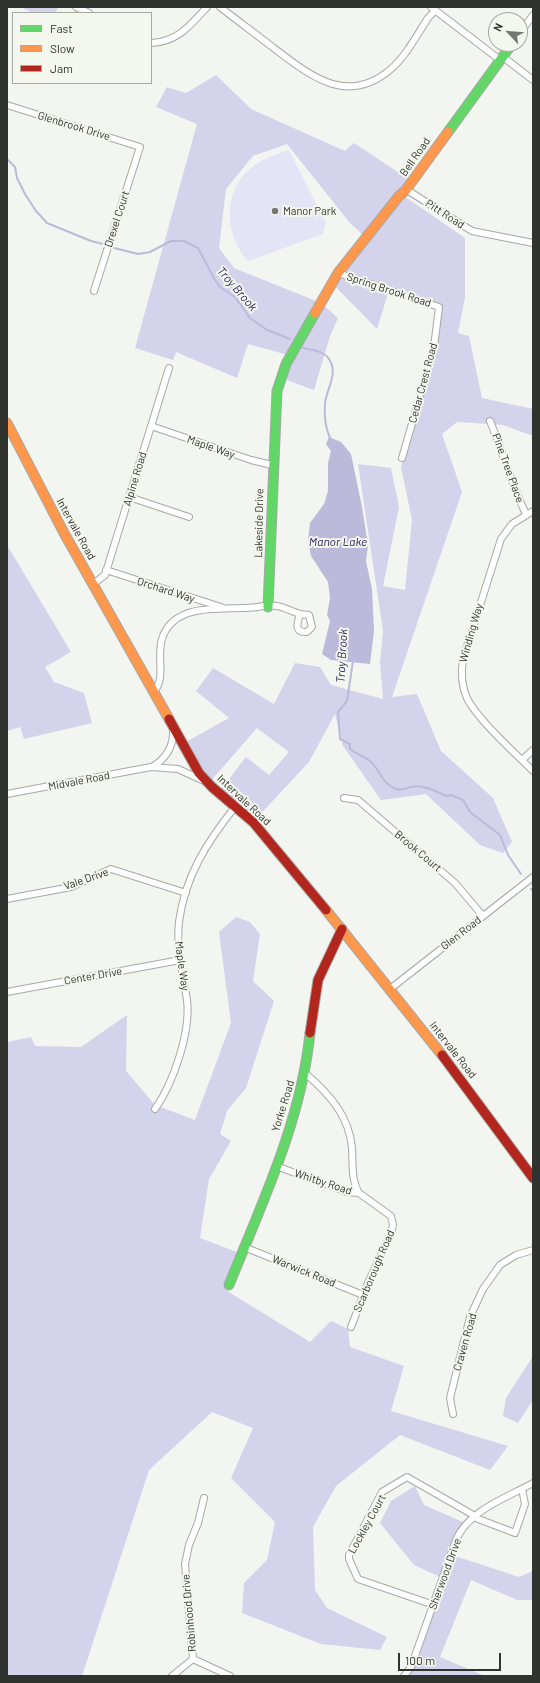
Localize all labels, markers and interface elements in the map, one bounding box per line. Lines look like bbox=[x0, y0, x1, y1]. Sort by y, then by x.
legend bbox=[12, 12, 152, 84]
north arrow bbox=[488, 12, 528, 52]
text: Fast bbox=[50, 21, 73, 35]
text: N bbox=[490, 21, 505, 33]
text: Slow bbox=[50, 41, 75, 55]
text: Jam bbox=[50, 61, 73, 75]
street label: Glenbrook Drive bbox=[36, 109, 112, 143]
street label: Bell Road bbox=[397, 135, 433, 179]
street label: Drexel Court bbox=[102, 189, 132, 249]
street label: Pitt Road bbox=[423, 197, 467, 231]
place label: Manor Park bbox=[283, 204, 336, 218]
marker: Manor Park bbox=[270, 206, 280, 216]
water label: Troy Brook bbox=[214, 264, 260, 314]
street label: Spring Brook Road bbox=[345, 270, 433, 310]
street label: Cedar Crest Road bbox=[406, 341, 440, 425]
street label: Pine Tree Place bbox=[489, 431, 527, 505]
street label: Maple Way bbox=[185, 433, 237, 461]
street label: Alpine Road bbox=[120, 450, 150, 508]
street label: Lakeside Drive bbox=[252, 488, 266, 558]
street label: Intervale Road bbox=[54, 496, 98, 562]
water label: Manor Lake bbox=[309, 535, 367, 549]
street label: Orchard Way bbox=[135, 574, 197, 606]
street label: Winding Way bbox=[456, 602, 486, 664]
water label: Troy Brook bbox=[333, 629, 351, 683]
street label: Midvale Road bbox=[47, 769, 111, 793]
street label: Intervale Road bbox=[214, 772, 274, 828]
street label: Brook Court bbox=[392, 828, 444, 874]
street label: Vale Drive bbox=[62, 865, 110, 893]
street label: Glen Road bbox=[438, 913, 484, 953]
street label: Maple Way bbox=[172, 940, 192, 992]
street label: Center Drive bbox=[63, 964, 123, 988]
street label: Intervale Road bbox=[427, 1019, 479, 1081]
street label: Yorke Road bbox=[269, 1079, 297, 1133]
street label: Whitby Road bbox=[292, 1166, 354, 1198]
street label: Scarborough Road bbox=[351, 1228, 397, 1314]
street label: Warwick Road bbox=[270, 1252, 338, 1290]
street label: Craven Road bbox=[450, 1312, 480, 1372]
street label: Lockley Court bbox=[345, 1492, 389, 1556]
street label: Sherwood Drive bbox=[426, 1537, 464, 1611]
street label: Robinhood Drive bbox=[179, 1574, 199, 1652]
scale bar bbox=[400, 1645, 503, 1671]
text: 100 m bbox=[405, 1653, 435, 1667]

